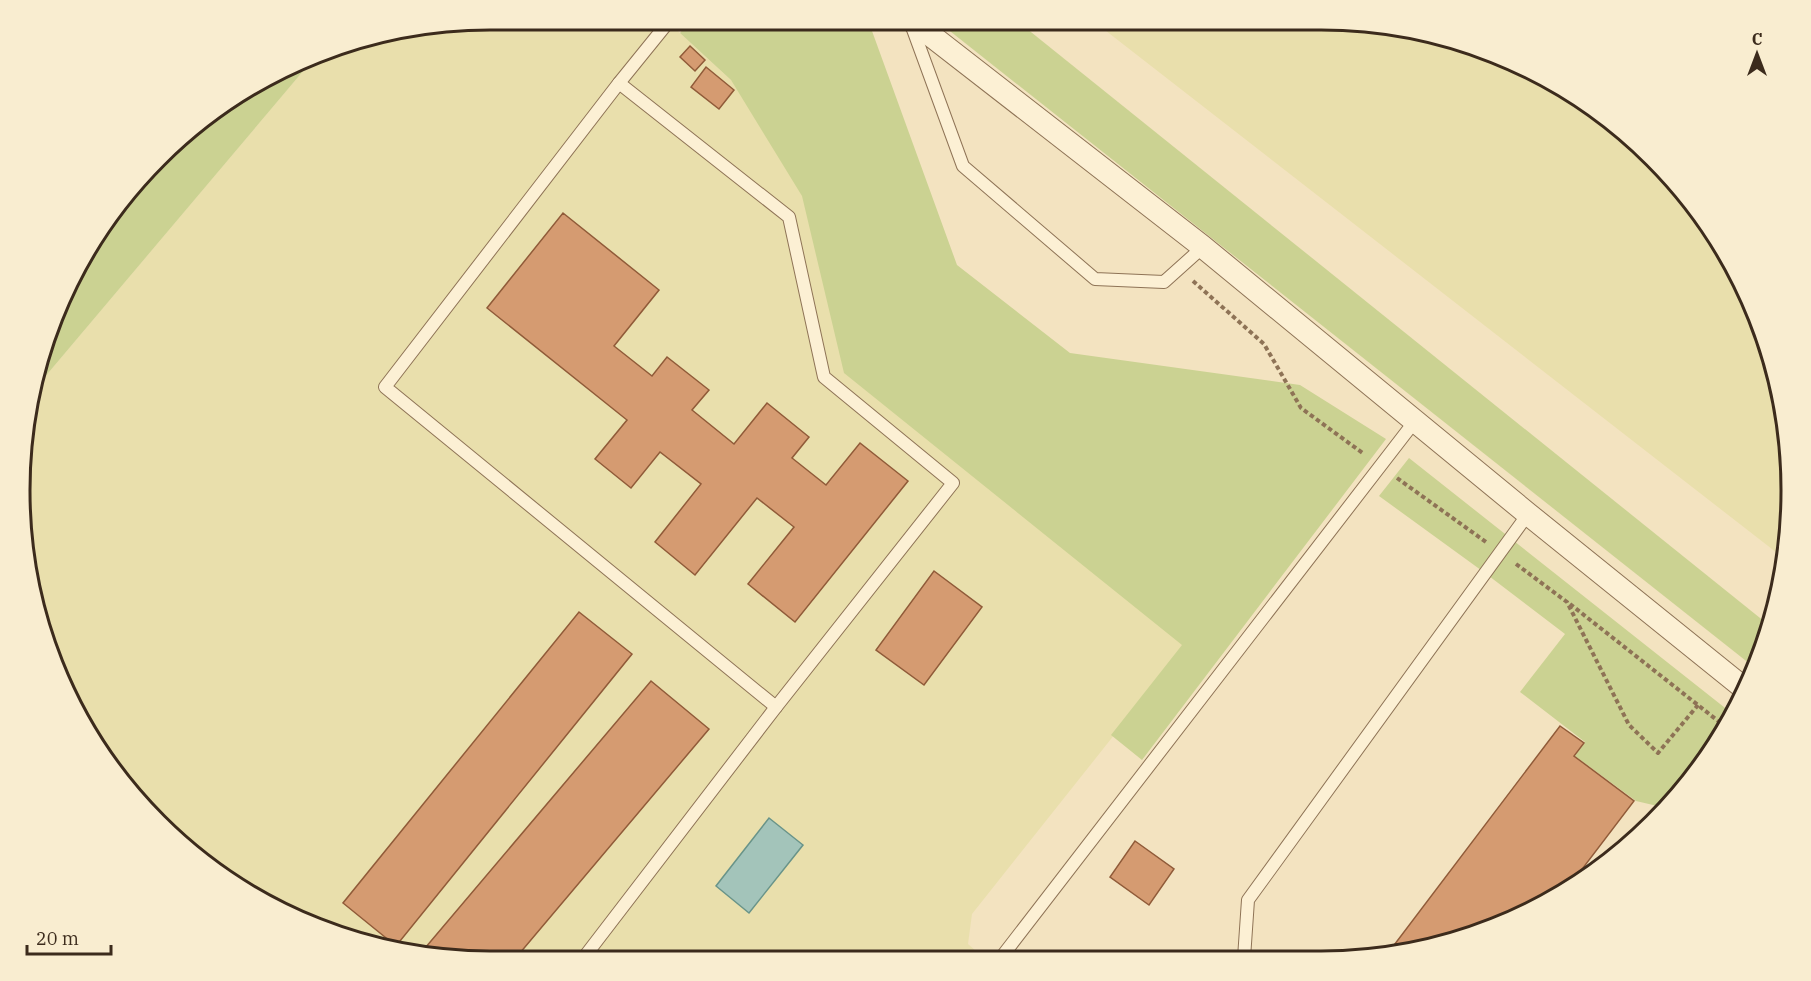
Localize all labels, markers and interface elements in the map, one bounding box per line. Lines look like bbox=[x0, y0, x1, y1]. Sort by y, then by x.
north arrow bbox=[1727, 24, 1787, 84]
text: С bbox=[1752, 29, 1762, 49]
scale bar bbox=[27, 918, 111, 956]
text: 20 m bbox=[36, 927, 79, 950]

